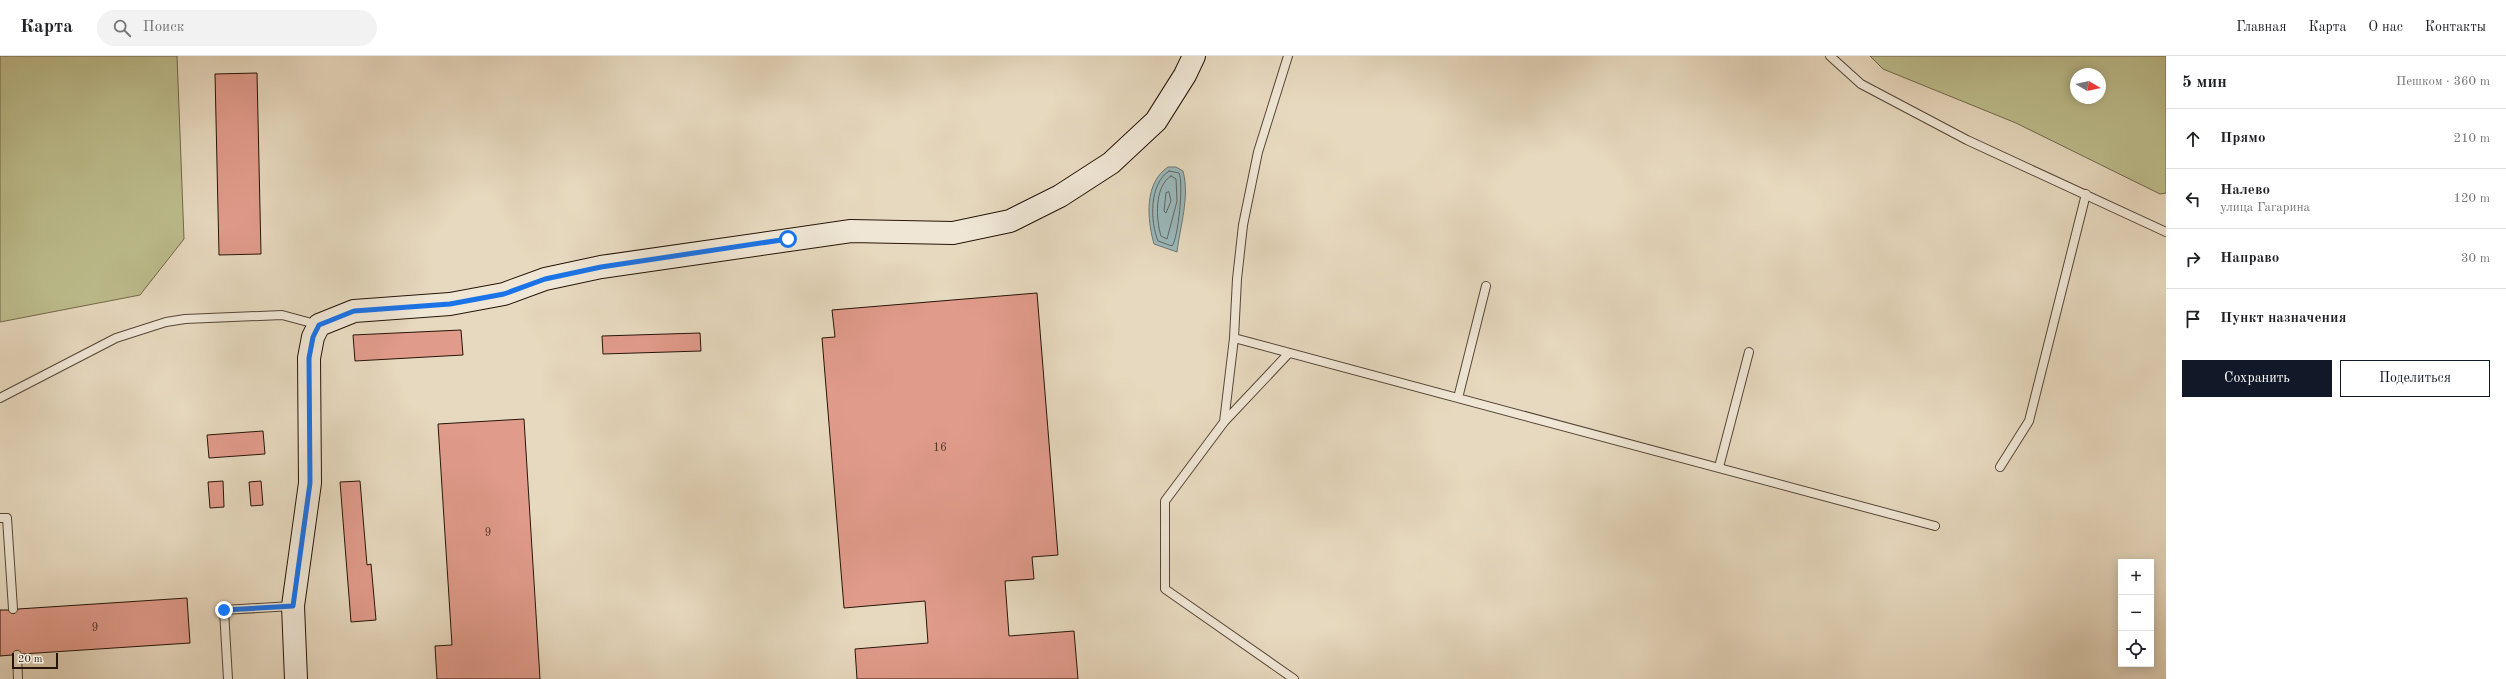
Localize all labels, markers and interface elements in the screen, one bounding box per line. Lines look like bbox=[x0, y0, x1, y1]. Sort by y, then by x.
search box bbox=[97, 10, 377, 46]
icon: search bbox=[111, 17, 133, 39]
text: Карта bbox=[20, 18, 73, 37]
text: Поиск bbox=[143, 20, 184, 35]
text: Главная bbox=[2236, 20, 2286, 34]
text: Карта bbox=[2308, 20, 2346, 34]
text: О нас bbox=[2368, 20, 2403, 34]
text: Контакты bbox=[2425, 20, 2486, 34]
north arrow bbox=[2070, 68, 2106, 104]
text: 5 мин bbox=[2182, 74, 2227, 91]
text: Пешком · 360 m bbox=[2396, 75, 2490, 88]
icon: ahead bbox=[2182, 128, 2204, 150]
text: Прямо bbox=[2220, 131, 2266, 146]
text: 210 m bbox=[2453, 132, 2490, 145]
text: Налево bbox=[2220, 183, 2270, 198]
icon: left bbox=[2182, 188, 2204, 210]
text: 120 m bbox=[2453, 192, 2490, 205]
text: улица Гагарина bbox=[2220, 201, 2310, 214]
route start bbox=[779, 230, 797, 248]
icon: right bbox=[2182, 248, 2204, 270]
text: Направо bbox=[2220, 251, 2279, 266]
text: 30 m bbox=[2461, 252, 2490, 265]
icon: arrive bbox=[2182, 308, 2204, 330]
text: Пункт назначения bbox=[2220, 311, 2347, 326]
button: Сохранить bbox=[2182, 360, 2332, 397]
button: Поделиться bbox=[2340, 360, 2490, 397]
house number: 16 bbox=[933, 442, 947, 454]
house number: 9 bbox=[485, 527, 491, 539]
map controls bbox=[2118, 559, 2154, 667]
button: + bbox=[2118, 559, 2154, 595]
button: − bbox=[2118, 595, 2154, 631]
route end bbox=[215, 601, 233, 619]
house number: 9 bbox=[92, 622, 98, 634]
button: locate bbox=[2118, 631, 2154, 667]
scale bar bbox=[12, 651, 58, 670]
text: 20 m bbox=[18, 654, 43, 665]

